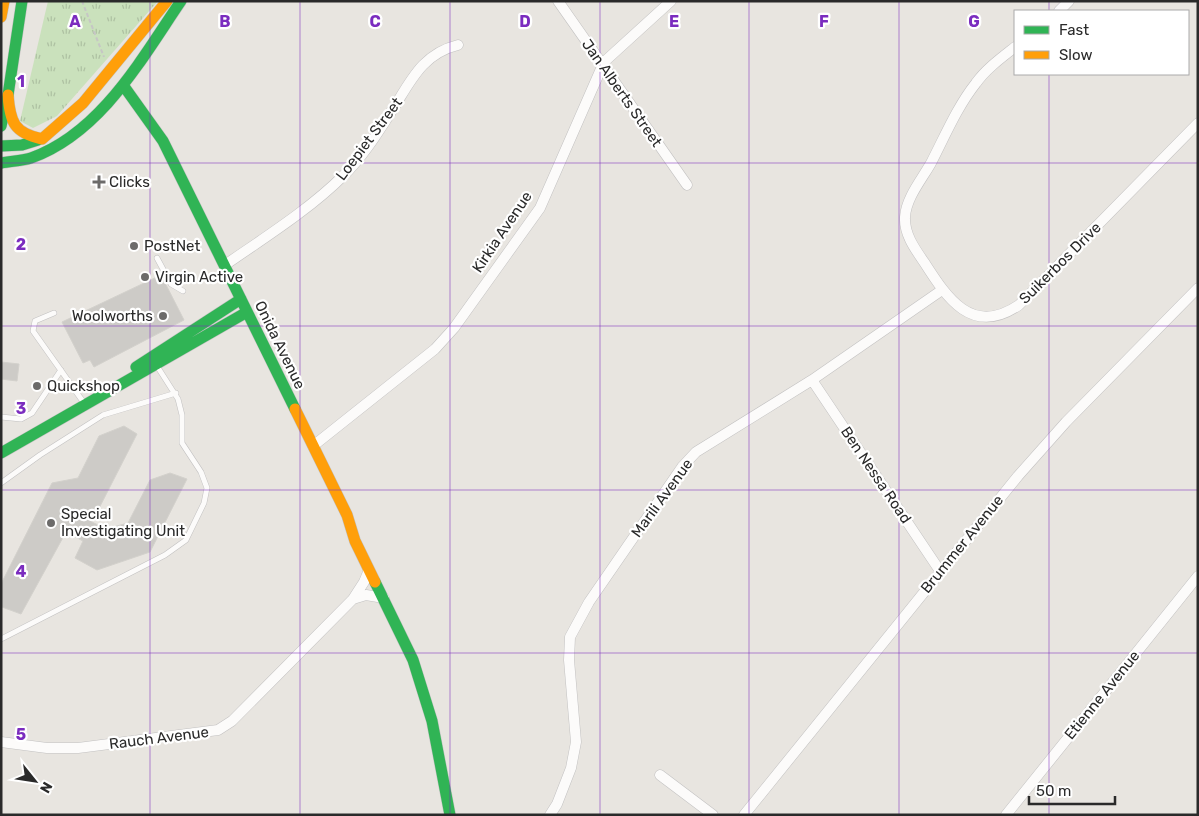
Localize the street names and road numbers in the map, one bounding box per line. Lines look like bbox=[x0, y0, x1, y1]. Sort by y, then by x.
street label: Jan Alberts Street bbox=[578, 36, 666, 150]
street label: Loepiet Street bbox=[332, 94, 406, 184]
street label: Kirkia Avenue bbox=[468, 188, 536, 276]
street label: Suikerbos Drive bbox=[1015, 218, 1105, 308]
street label: Onida Avenue bbox=[251, 298, 309, 392]
street label: Ben Nessa Road bbox=[837, 423, 915, 527]
street label: Marili Avenue bbox=[627, 455, 697, 541]
street label: Brummer Avenue bbox=[917, 491, 1007, 597]
street label: Etienne Avenue bbox=[1061, 647, 1143, 743]
street label: Rauch Avenue bbox=[108, 723, 210, 753]

